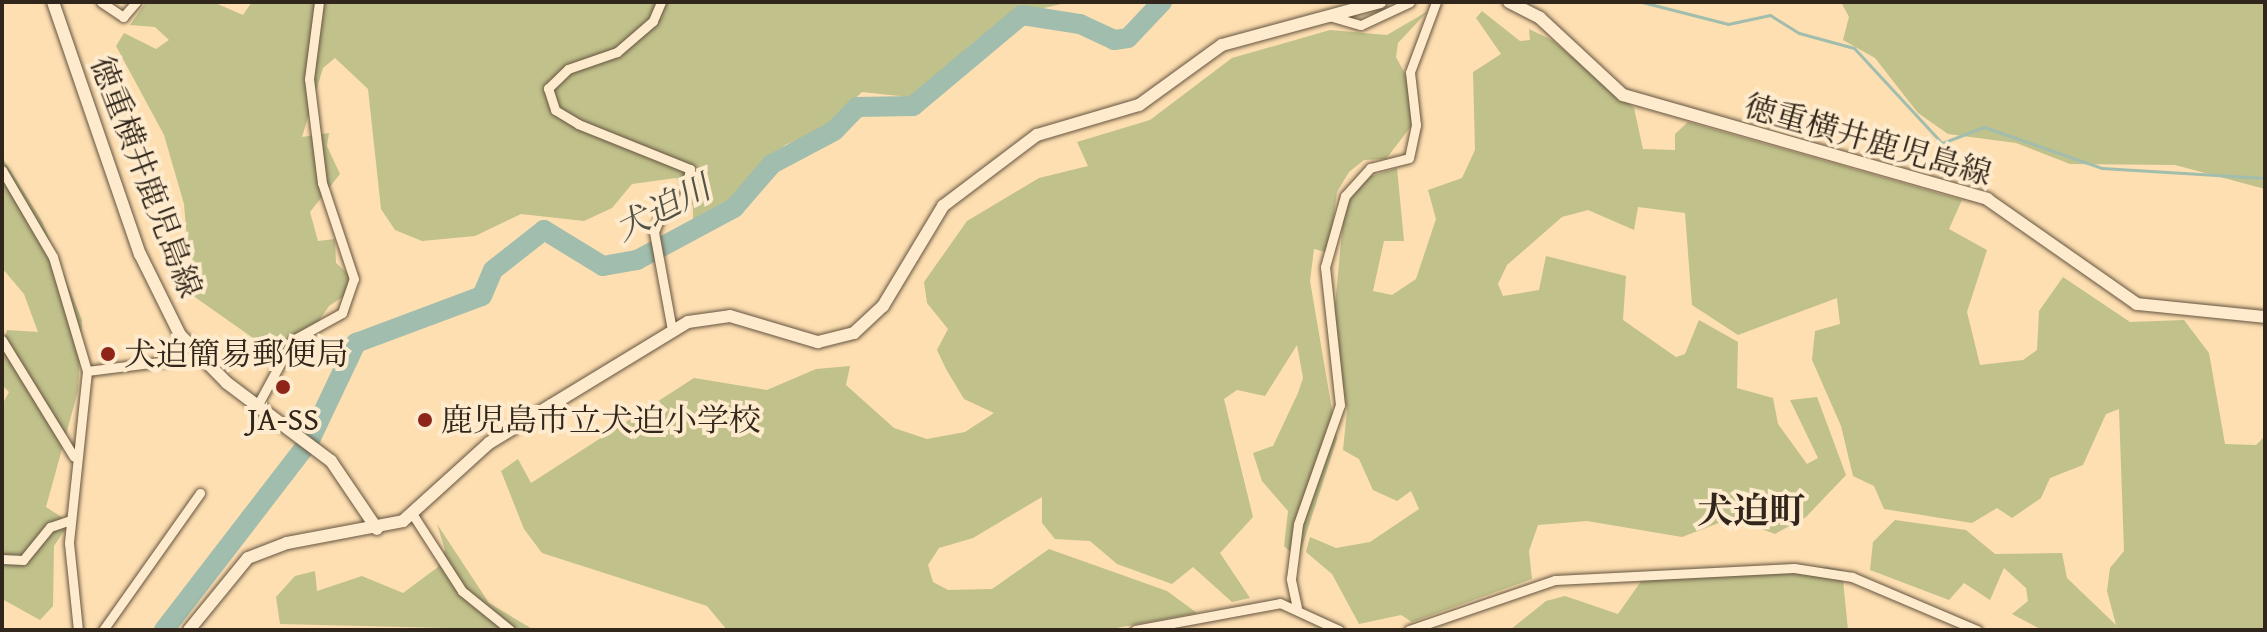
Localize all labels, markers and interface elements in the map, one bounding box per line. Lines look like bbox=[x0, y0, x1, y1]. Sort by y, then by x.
street label: 徳重横井鹿児島線 bbox=[82, 51, 210, 303]
street label: 徳重横井鹿児島線 bbox=[1740, 86, 1996, 194]
water label: 犬迫川 bbox=[607, 166, 717, 248]
place label: 犬迫簡易郵便局 bbox=[124, 335, 348, 373]
marker: 犬迫簡易郵便局 bbox=[99, 345, 117, 363]
marker: JA-SS bbox=[274, 378, 292, 396]
place label: JA-SS bbox=[247, 400, 319, 438]
place label: 鹿児島市立犬迫小学校 bbox=[441, 401, 761, 439]
marker: 鹿児島市立犬迫小学校 bbox=[416, 411, 434, 429]
district label: 犬迫町 bbox=[1697, 488, 1805, 532]

